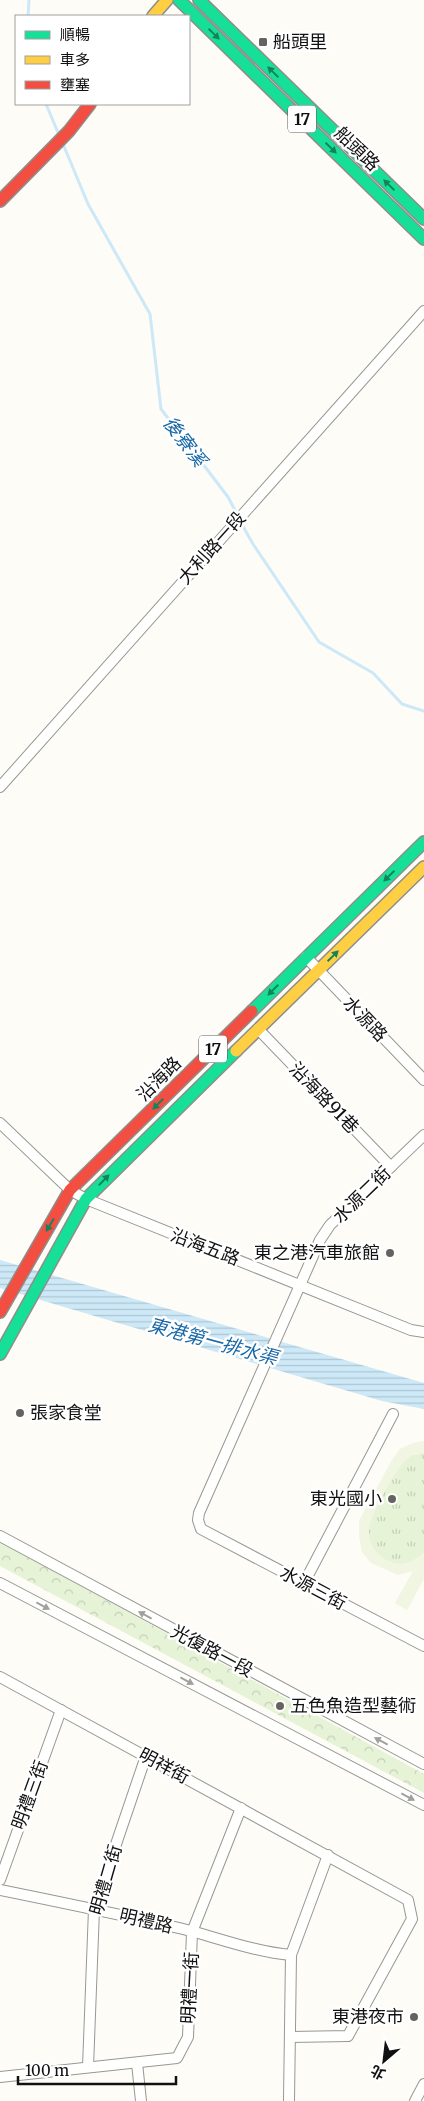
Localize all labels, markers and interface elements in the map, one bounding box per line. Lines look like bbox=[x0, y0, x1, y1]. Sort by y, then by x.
legend bbox=[15, 15, 190, 105]
text: 順暢 bbox=[60, 25, 90, 44]
one-way arrow bbox=[208, 28, 220, 40]
place label: 船頭里 bbox=[273, 30, 327, 53]
marker: 船頭里 bbox=[257, 36, 269, 48]
text: 車多 bbox=[60, 50, 90, 69]
one-way arrow bbox=[267, 66, 279, 78]
text: 壅塞 bbox=[60, 75, 90, 94]
road number: 17 bbox=[288, 106, 316, 132]
street label: 船頭路 bbox=[330, 122, 385, 176]
one-way arrow bbox=[324, 141, 336, 153]
one-way arrow bbox=[383, 179, 395, 191]
water label: 後寮溪 bbox=[158, 411, 214, 473]
street label: 大利路一段 bbox=[173, 507, 250, 589]
one-way arrow bbox=[383, 870, 395, 882]
one-way arrow bbox=[326, 950, 338, 962]
one-way arrow bbox=[267, 984, 279, 996]
street label: 水源路 bbox=[338, 991, 392, 1046]
road number: 17 bbox=[199, 1036, 227, 1062]
street label: 沿海路 bbox=[131, 1051, 186, 1106]
street label: 沿海路91巷 bbox=[285, 1057, 364, 1138]
one-way arrow bbox=[152, 1098, 164, 1110]
street label: 水源二街 bbox=[328, 1161, 396, 1228]
one-way arrow bbox=[98, 1174, 110, 1186]
one-way arrow bbox=[45, 1218, 54, 1231]
street label: 沿海五路 bbox=[167, 1223, 243, 1270]
place label: 東之港汽車旅館 bbox=[254, 1241, 380, 1264]
marker: 東之港汽車旅館 bbox=[384, 1247, 396, 1259]
water label: 東港第一排水渠 bbox=[146, 1312, 283, 1371]
place label: 張家食堂 bbox=[30, 1401, 102, 1424]
marker: 張家食堂 bbox=[14, 1407, 26, 1419]
place label: 東光國小 bbox=[310, 1487, 382, 1510]
marker: 東光國小 bbox=[386, 1493, 398, 1505]
street label: 水源三街 bbox=[276, 1561, 350, 1615]
one-way arrow bbox=[36, 1602, 50, 1610]
one-way arrow bbox=[138, 1611, 153, 1619]
street label: 光復路一段 bbox=[167, 1619, 257, 1682]
one-way arrow bbox=[180, 1677, 194, 1685]
place label: 五色魚造型藝術 bbox=[290, 1694, 416, 1717]
marker: 五色魚造型藝術 bbox=[274, 1700, 286, 1712]
one-way arrow bbox=[374, 1737, 388, 1746]
street label: 明祥街 bbox=[135, 1743, 193, 1788]
street label: 明禮三街 bbox=[6, 1757, 53, 1833]
one-way arrow bbox=[401, 1793, 416, 1801]
street label: 明禮二街 bbox=[85, 1842, 126, 1918]
street label: 明禮路 bbox=[117, 1903, 175, 1938]
street label: 明禮一街 bbox=[176, 1951, 203, 2025]
place label: 東港夜市 bbox=[332, 2005, 404, 2028]
marker: 東港夜市 bbox=[408, 2011, 420, 2023]
north arrow bbox=[359, 2036, 409, 2086]
scale bar bbox=[18, 2054, 175, 2086]
text: 100 m bbox=[25, 2061, 69, 2080]
text: 北 bbox=[367, 2061, 388, 2084]

